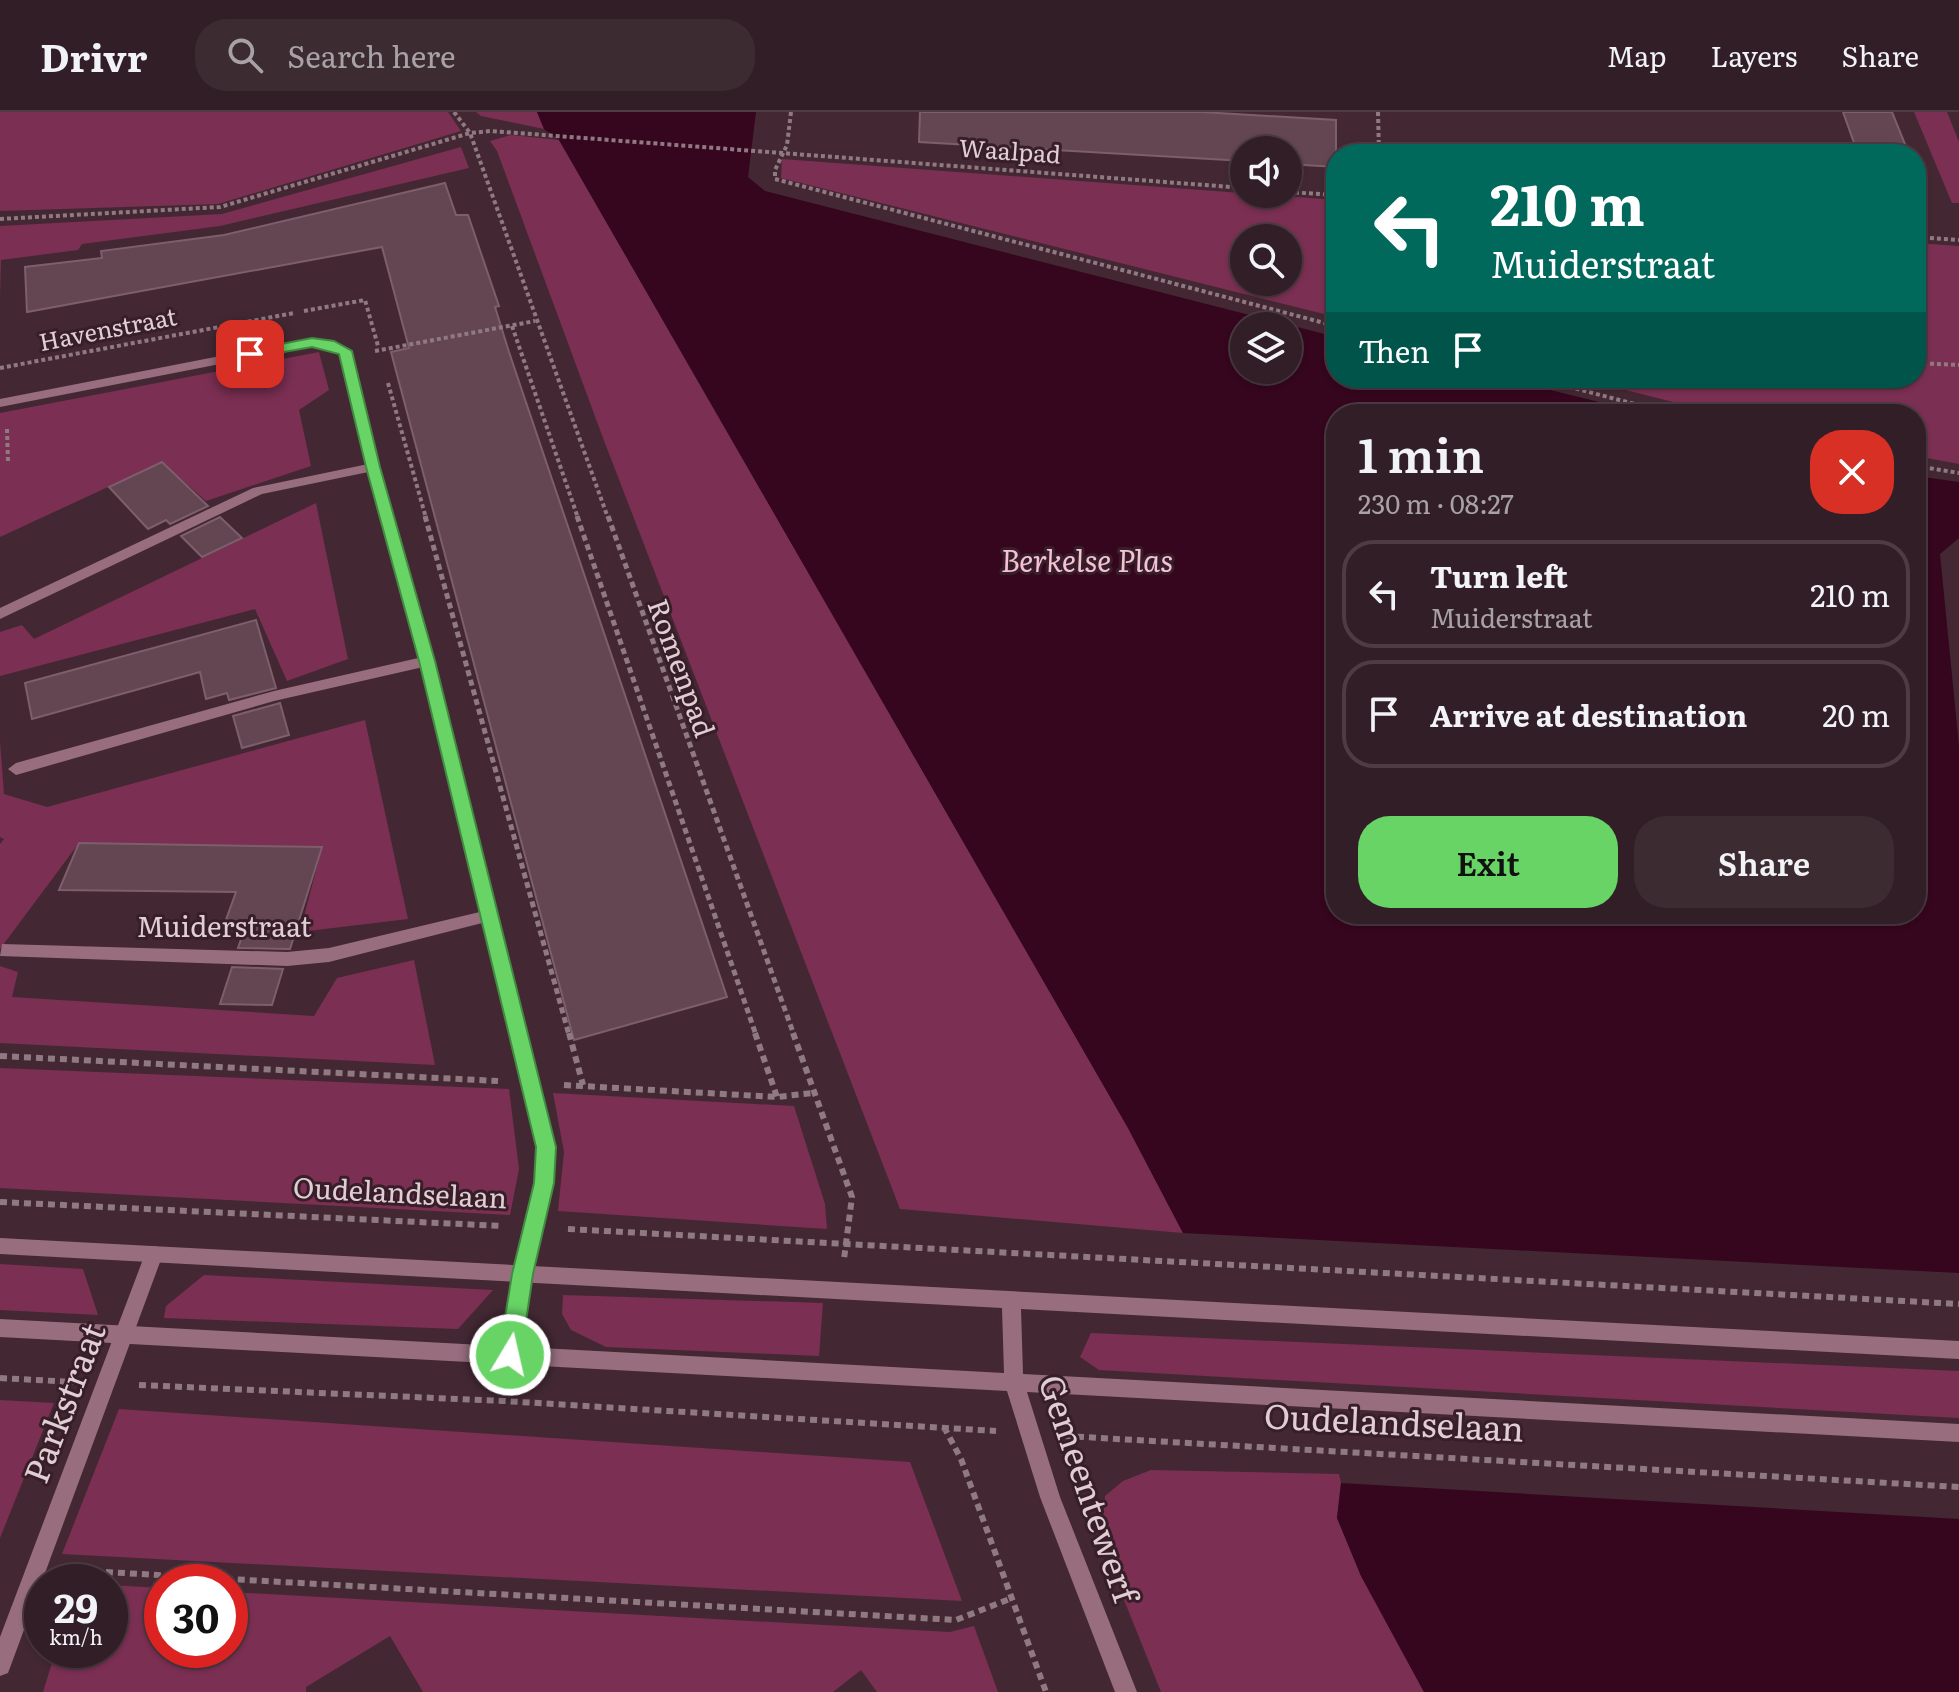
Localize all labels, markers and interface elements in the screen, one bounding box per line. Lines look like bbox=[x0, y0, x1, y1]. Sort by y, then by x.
search box bbox=[195, 19, 755, 91]
text: Drivr bbox=[40, 27, 147, 84]
icon: search bbox=[223, 33, 267, 77]
text: Search here bbox=[287, 33, 456, 77]
text: Map bbox=[1607, 34, 1666, 76]
text: Layers bbox=[1710, 34, 1797, 76]
text: Share bbox=[1841, 34, 1919, 76]
street label: Waalpad bbox=[958, 128, 1063, 171]
map controls bbox=[1230, 136, 1302, 384]
button: sound bbox=[1230, 136, 1302, 208]
text: 210 m bbox=[1490, 160, 1645, 243]
icon: left bbox=[1358, 176, 1462, 280]
button: search bbox=[1230, 224, 1302, 296]
text: Muiderstraat bbox=[1490, 236, 1715, 289]
street label: Havenstraat bbox=[36, 297, 180, 358]
button: layers bbox=[1230, 312, 1302, 384]
pin bbox=[216, 320, 284, 388]
text: Then bbox=[1358, 328, 1430, 372]
icon: arrive bbox=[1446, 328, 1490, 372]
icon: arrive bbox=[228, 332, 272, 376]
text: 1 min bbox=[1358, 417, 1484, 488]
button: close bbox=[1810, 430, 1894, 514]
text: 230 m · 08:27 bbox=[1358, 483, 1514, 522]
water label: Berkelse Plas bbox=[1001, 537, 1173, 581]
text: Turn left bbox=[1430, 553, 1568, 597]
icon: left bbox=[1362, 572, 1406, 616]
text: 210 m bbox=[1810, 572, 1890, 616]
street label: Romenpad bbox=[638, 592, 727, 742]
text: Muiderstraat bbox=[1430, 597, 1593, 636]
icon: arrive bbox=[1362, 692, 1406, 736]
text: Arrive at destination bbox=[1430, 692, 1747, 736]
text: 20 m bbox=[1822, 692, 1890, 736]
button: Exit bbox=[1358, 816, 1618, 908]
button: Share bbox=[1634, 816, 1894, 908]
street label: Muiderstraat bbox=[136, 904, 312, 946]
street label: Oudelandselaan bbox=[292, 1164, 508, 1218]
position arrow bbox=[468, 1313, 552, 1397]
street label: Parkstraat bbox=[9, 1314, 116, 1489]
street label: Gemeentewerf bbox=[1028, 1367, 1154, 1611]
street label: Oudelandselaan bbox=[1263, 1388, 1525, 1452]
speed limit sign: 30 bbox=[144, 1564, 248, 1668]
text: 29 bbox=[54, 1576, 98, 1635]
text: km/h bbox=[49, 1621, 103, 1651]

